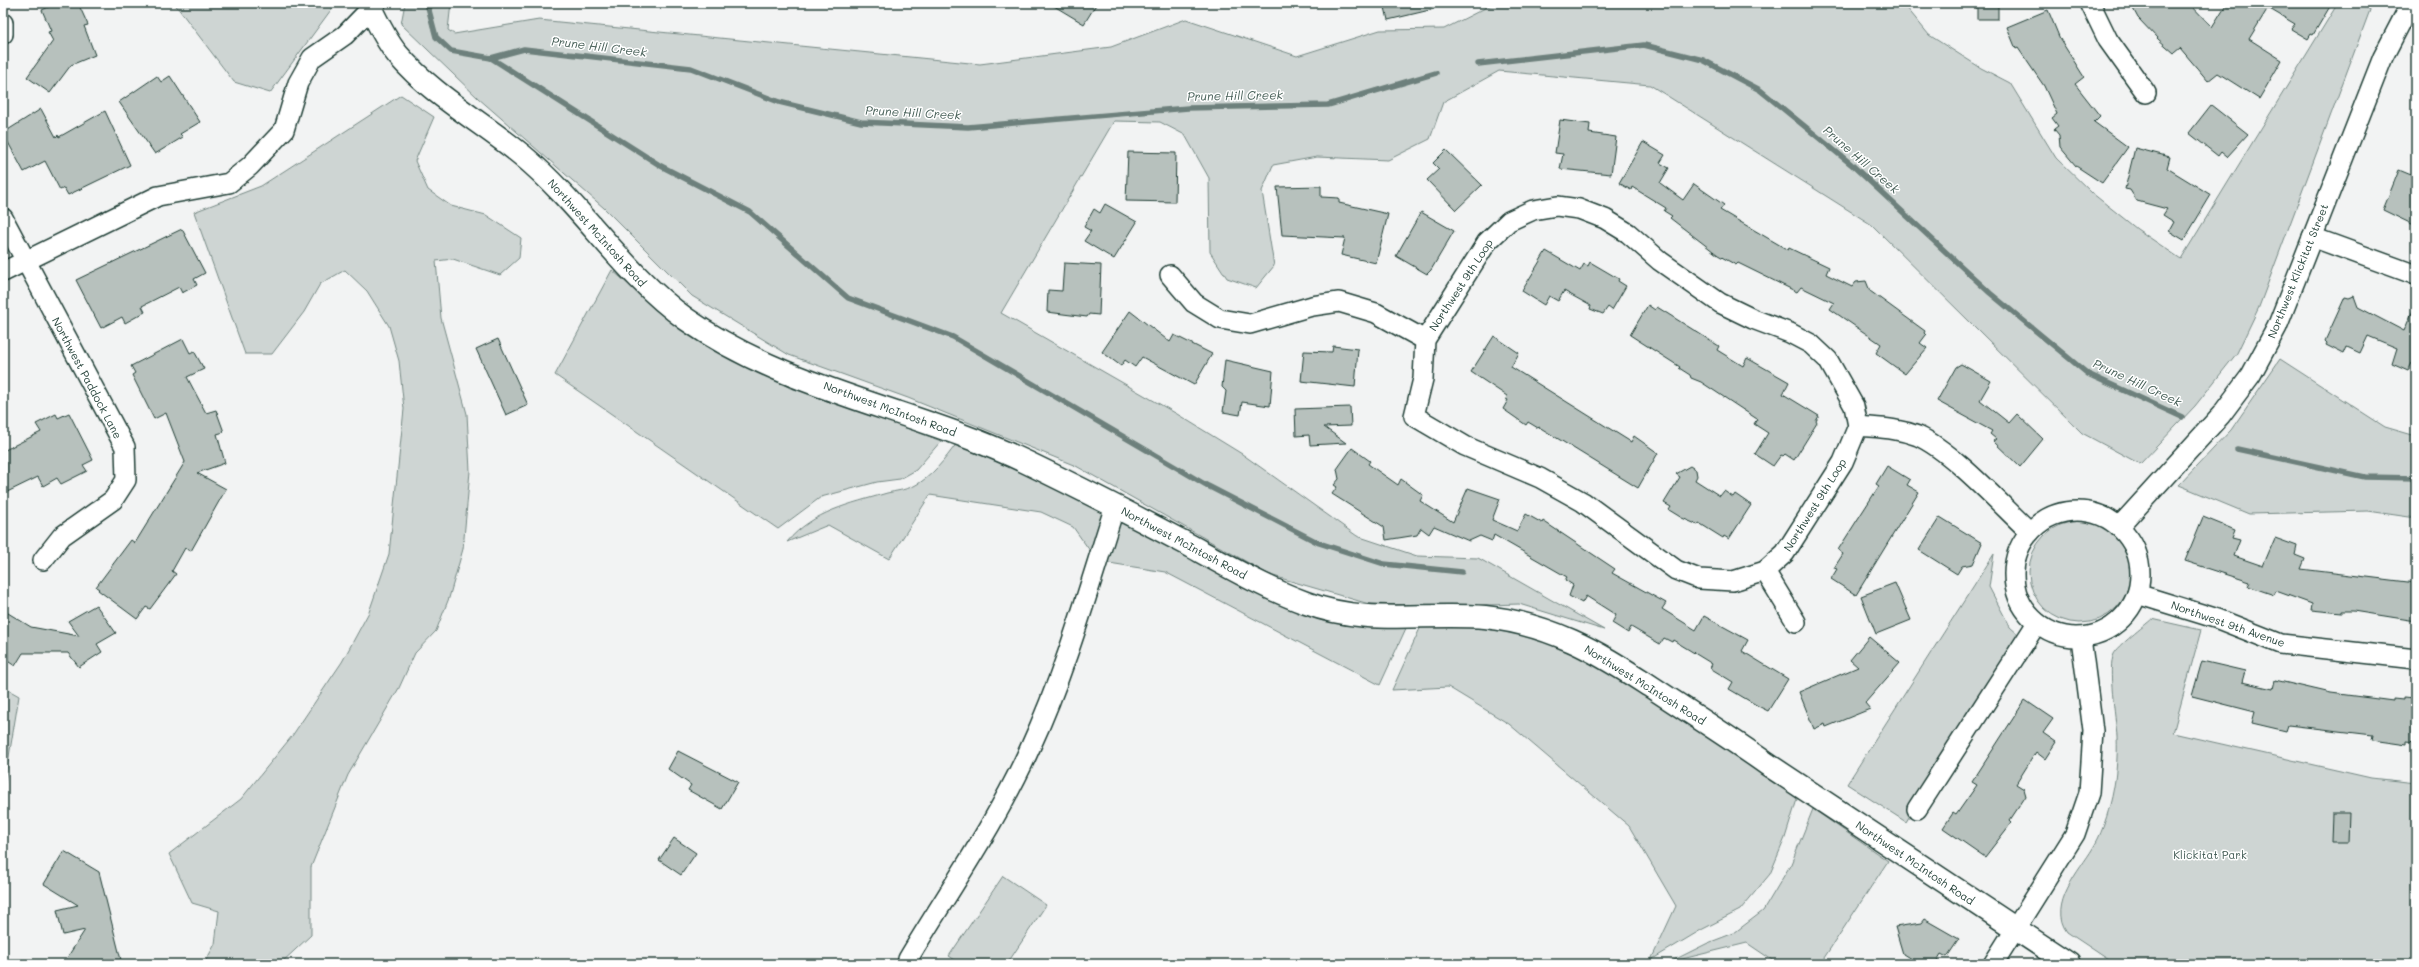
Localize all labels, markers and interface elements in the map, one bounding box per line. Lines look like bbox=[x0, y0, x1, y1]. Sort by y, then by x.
water label: Prune Hill Creek bbox=[551, 32, 648, 60]
water label: Prune Hill Creek bbox=[1187, 86, 1284, 104]
water label: Prune Hill Creek bbox=[865, 102, 962, 123]
water label: Prune Hill Creek bbox=[1820, 122, 1904, 197]
street label: Northwest McIntosh Road bbox=[545, 176, 650, 290]
street label: Northwest Klickitat Street bbox=[2264, 201, 2331, 340]
street label: Northwest 9th Loop bbox=[1425, 236, 1496, 334]
street label: Northwest Paddock Lane bbox=[49, 314, 126, 441]
water label: Prune Hill Creek bbox=[2091, 355, 2185, 410]
street label: Northwest McIntosh Road bbox=[822, 377, 959, 440]
street label: Northwest 9th Loop bbox=[1780, 455, 1849, 554]
street label: Northwest McIntosh Road bbox=[1119, 503, 1250, 582]
street label: Northwest 9th Avenue bbox=[2169, 597, 2287, 650]
street label: Northwest McIntosh Road bbox=[1582, 641, 1709, 728]
street label: Northwest McIntosh Road bbox=[1853, 817, 1978, 908]
park label: Klickitat Park bbox=[2173, 847, 2247, 862]

